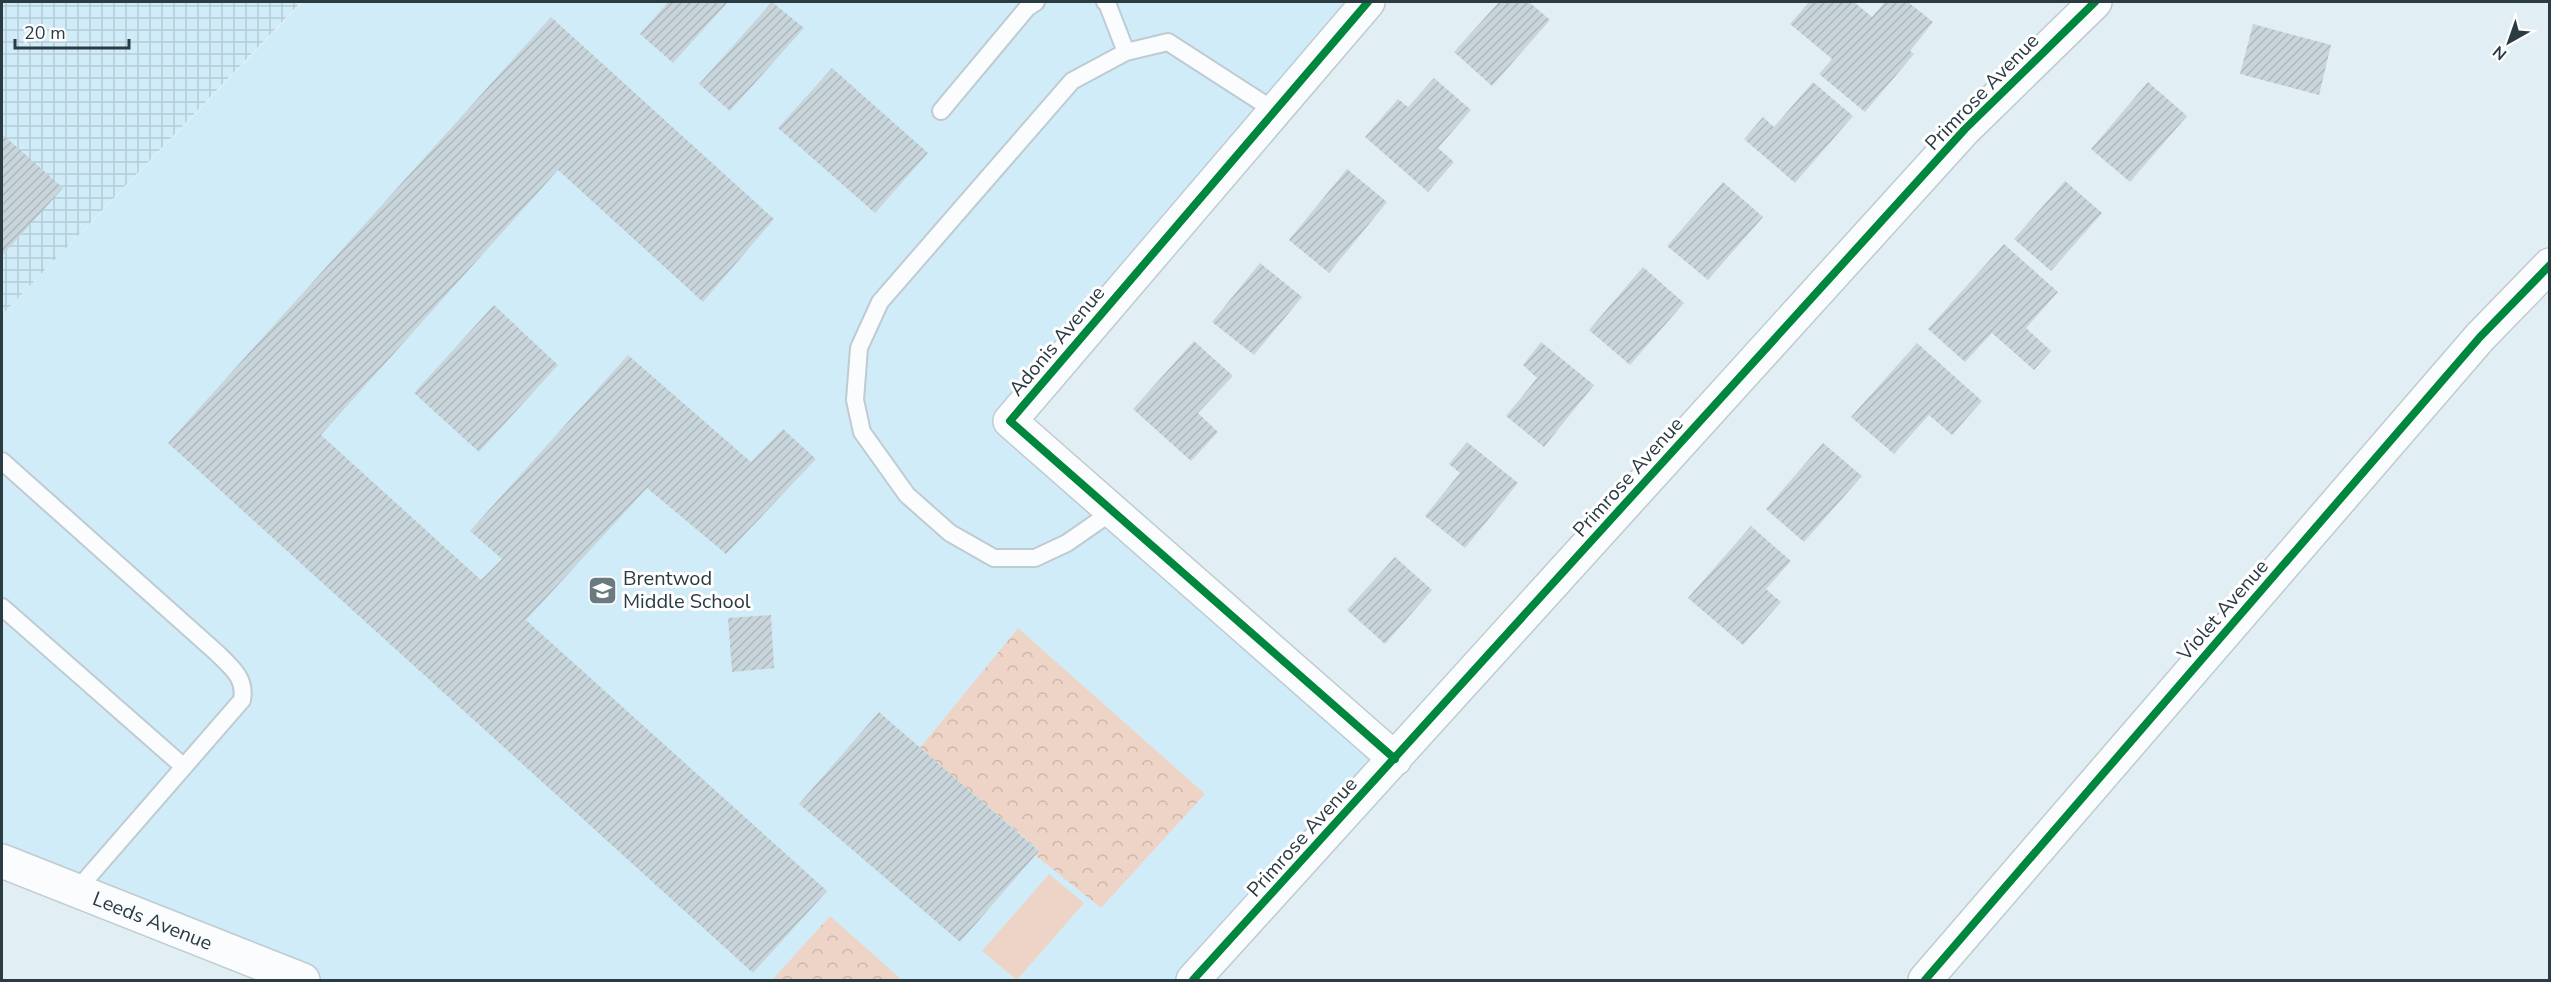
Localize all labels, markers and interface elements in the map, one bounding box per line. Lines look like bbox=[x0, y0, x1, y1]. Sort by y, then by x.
scale bar bbox=[15, 12, 129, 50]
north arrow bbox=[2479, 12, 2539, 72]
text: 20 m bbox=[24, 21, 66, 45]
street label: Primrose Avenue bbox=[1919, 28, 2045, 156]
text: N bbox=[2488, 40, 2512, 65]
street label: Adonis Avenue bbox=[1003, 280, 1111, 402]
street label: Primrose Avenue bbox=[1567, 411, 1689, 543]
street label: Violet Avenue bbox=[2171, 554, 2275, 667]
place label: Brentwod Middle School bbox=[623, 565, 751, 615]
school or university icon: Brentwod Middle School bbox=[586, 574, 618, 606]
street label: Primrose Avenue bbox=[1241, 771, 1363, 903]
street label: Leeds Avenue bbox=[89, 885, 216, 956]

